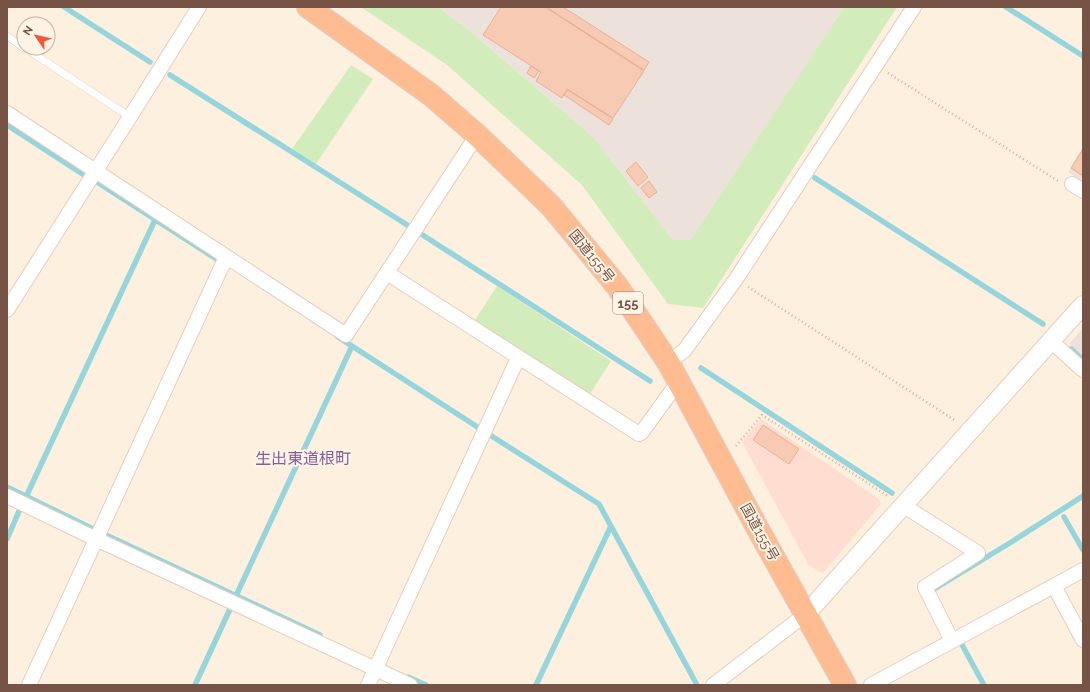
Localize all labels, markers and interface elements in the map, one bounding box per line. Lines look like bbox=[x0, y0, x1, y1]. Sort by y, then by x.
north arrow bbox=[16, 16, 56, 56]
text: N bbox=[20, 24, 36, 38]
street label: 国道155号 bbox=[566, 226, 618, 286]
road number: 155 bbox=[613, 292, 643, 314]
district label: 生出東道根町 bbox=[255, 449, 351, 468]
street label: 国道155号 bbox=[738, 500, 782, 564]

